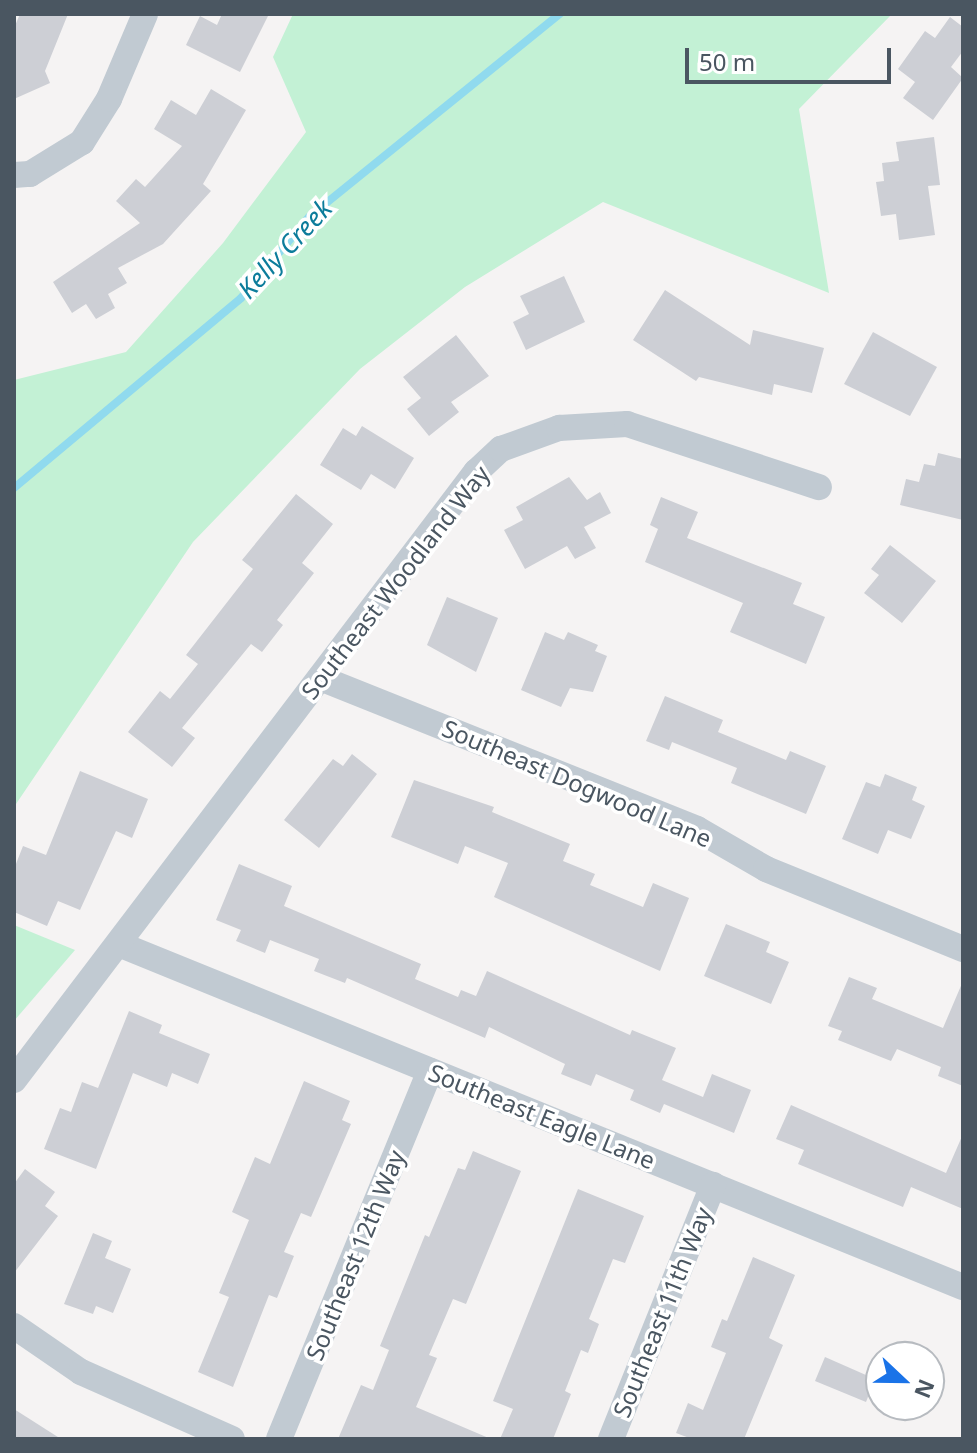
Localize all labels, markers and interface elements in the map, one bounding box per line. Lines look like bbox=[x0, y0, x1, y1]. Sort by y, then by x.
scale bar bbox=[689, 32, 895, 82]
text: 50 m bbox=[699, 45, 755, 78]
water label: Kelly Creek bbox=[231, 193, 339, 305]
street label: Southeast Woodland Way bbox=[295, 460, 495, 704]
street label: Southeast Dogwood Lane bbox=[438, 713, 716, 853]
street label: Southeast Eagle Lane bbox=[425, 1057, 659, 1175]
street label: Southeast 12th Way bbox=[300, 1146, 410, 1364]
street label: Southeast 11th Way bbox=[607, 1203, 717, 1421]
north arrow bbox=[865, 1341, 945, 1421]
text: N bbox=[908, 1375, 943, 1403]

